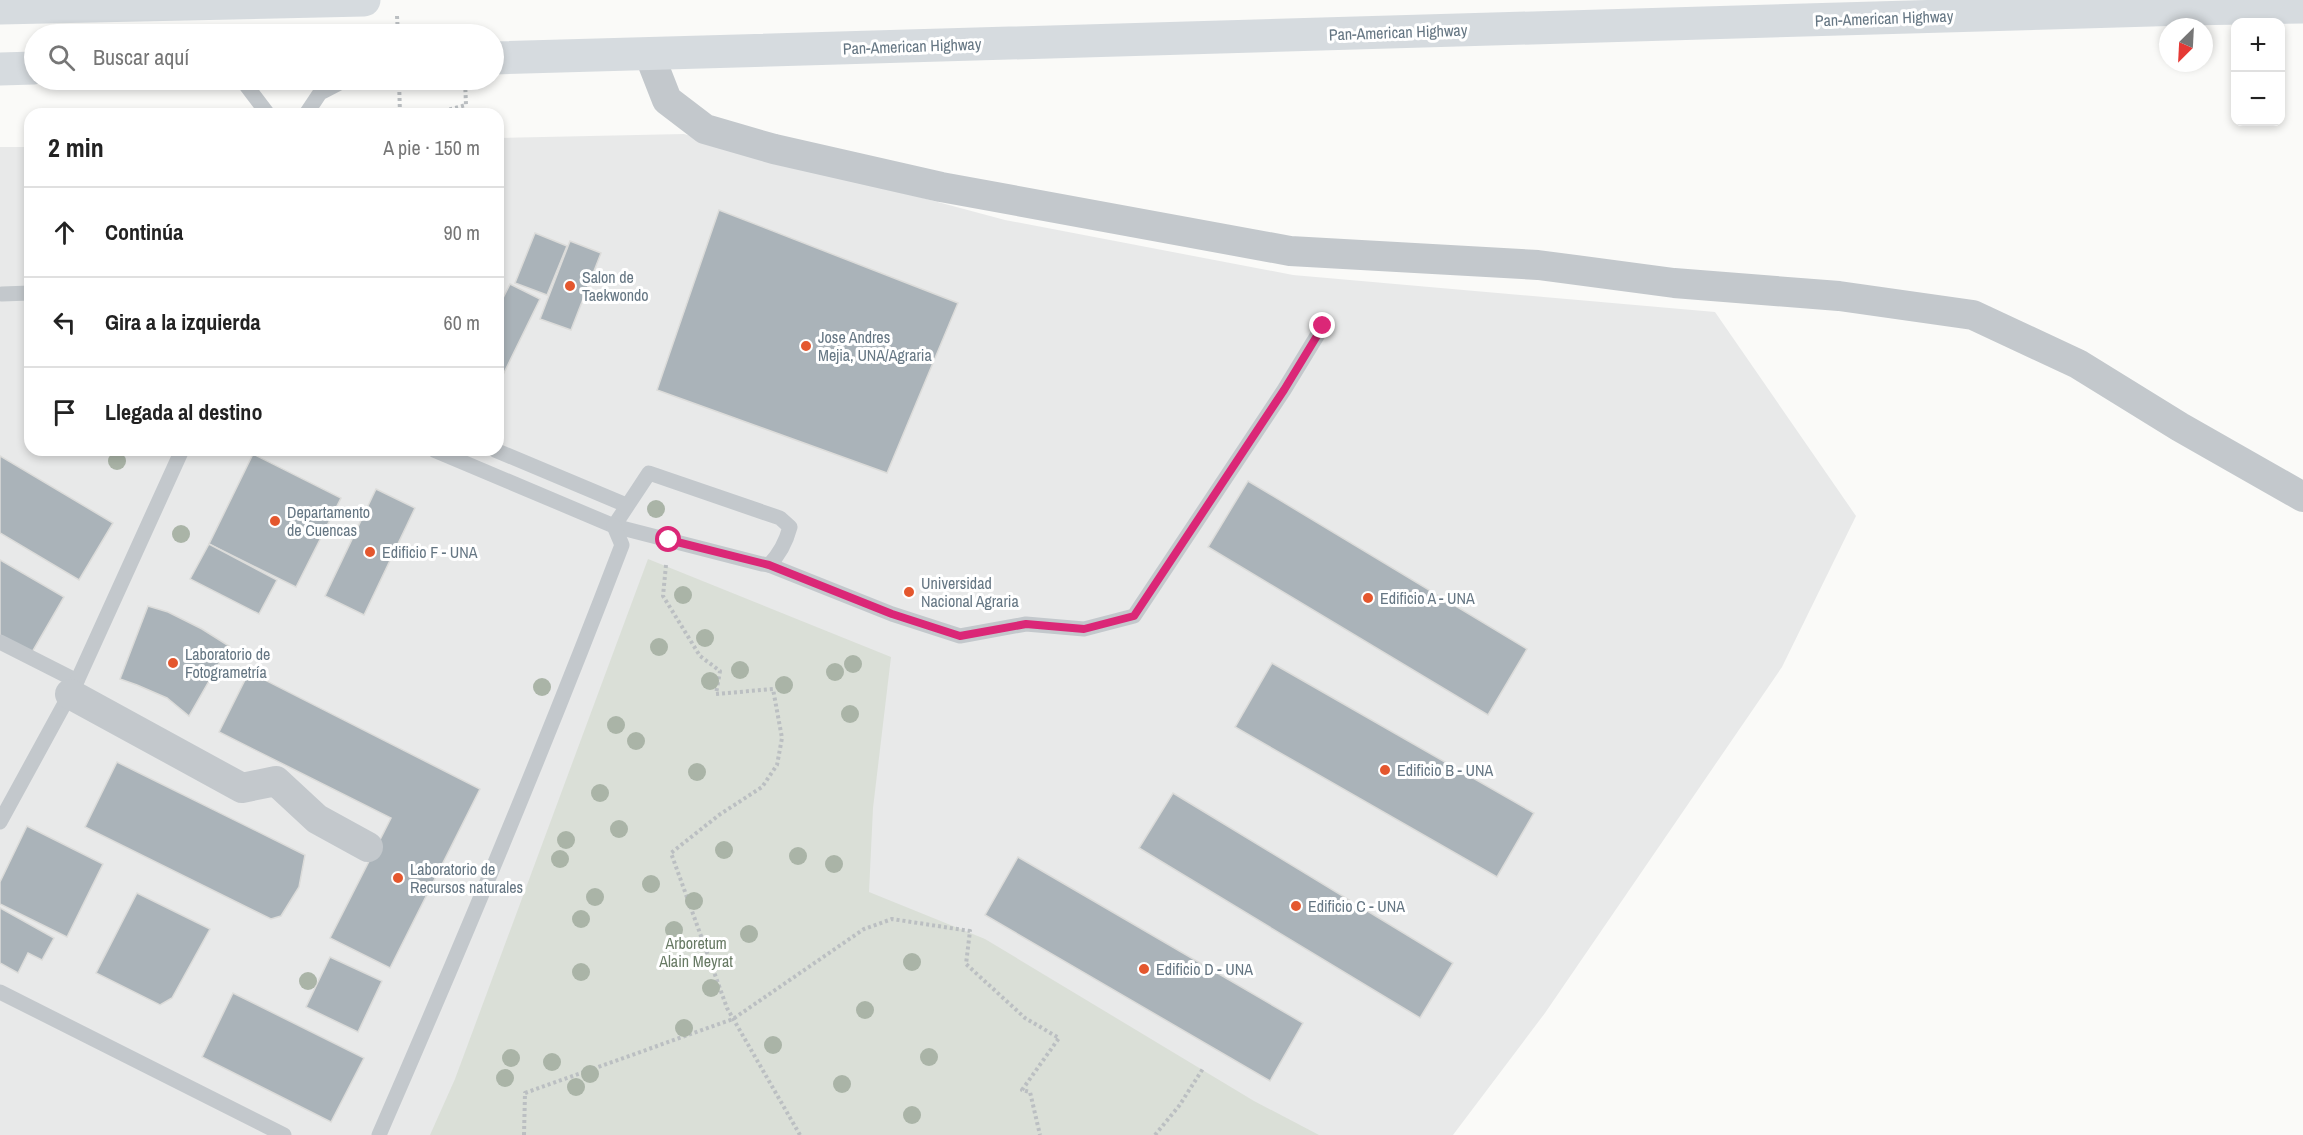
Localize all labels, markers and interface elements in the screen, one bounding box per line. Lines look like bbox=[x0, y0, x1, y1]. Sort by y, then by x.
street label: Pan-American Highway bbox=[1814, 5, 1954, 31]
north arrow bbox=[2159, 18, 2213, 72]
map controls bbox=[2231, 18, 2285, 126]
button: + bbox=[2231, 18, 2285, 72]
street label: Pan-American Highway bbox=[1328, 19, 1468, 45]
search box bbox=[24, 24, 504, 90]
street label: Pan-American Highway bbox=[842, 33, 982, 59]
icon: search bbox=[45, 41, 78, 74]
text: Buscar aquí bbox=[93, 42, 189, 72]
button: − bbox=[2231, 72, 2285, 126]
text: 2 min bbox=[48, 130, 104, 165]
text: A pie · 150 m bbox=[383, 134, 480, 161]
icon: ahead bbox=[48, 216, 81, 249]
text: Continúa bbox=[105, 217, 183, 247]
text: 90 m bbox=[444, 219, 480, 246]
place label: Salon de Taekwondo bbox=[582, 266, 649, 306]
marker: Salon de Taekwondo bbox=[563, 279, 577, 293]
icon: left bbox=[48, 306, 81, 339]
text: Gira a la izquierda bbox=[105, 307, 260, 337]
text: 60 m bbox=[444, 309, 480, 336]
route end bbox=[1309, 312, 1335, 338]
place label: Jose Andres Mejia, UNA/Agraria bbox=[818, 326, 932, 366]
marker: Jose Andres Mejia, UNA/Agraria bbox=[799, 339, 813, 353]
icon: arrive bbox=[48, 396, 81, 429]
text: Llegada al destino bbox=[105, 397, 262, 427]
place label: Departamento de Cuencas bbox=[287, 501, 370, 541]
marker: Departamento de Cuencas bbox=[268, 514, 282, 528]
route start bbox=[655, 526, 681, 552]
place label: Edificio F - UNA bbox=[382, 541, 478, 563]
marker: Edificio F - UNA bbox=[363, 545, 377, 559]
place label: Universidad Nacional Agraria bbox=[921, 572, 1019, 612]
marker: Universidad Nacional Agraria bbox=[902, 585, 916, 599]
place label: Edificio A - UNA bbox=[1380, 587, 1475, 609]
marker: Edificio A - UNA bbox=[1361, 591, 1375, 605]
place label: Laboratorio de Fotogrametría bbox=[185, 643, 270, 683]
marker: Laboratorio de Fotogrametría bbox=[166, 656, 180, 670]
place label: Edificio B - UNA bbox=[1397, 759, 1494, 781]
marker: Edificio B - UNA bbox=[1378, 763, 1392, 777]
place label: Laboratorio de Recursos naturales bbox=[410, 858, 523, 898]
marker: Laboratorio de Recursos naturales bbox=[391, 871, 405, 885]
place label: Edificio C - UNA bbox=[1308, 895, 1405, 917]
marker: Edificio C - UNA bbox=[1289, 899, 1303, 913]
park label: Arboretum Alain Meyrat bbox=[658, 932, 733, 972]
place label: Edificio D - UNA bbox=[1156, 958, 1253, 980]
marker: Edificio D - UNA bbox=[1137, 962, 1151, 976]

